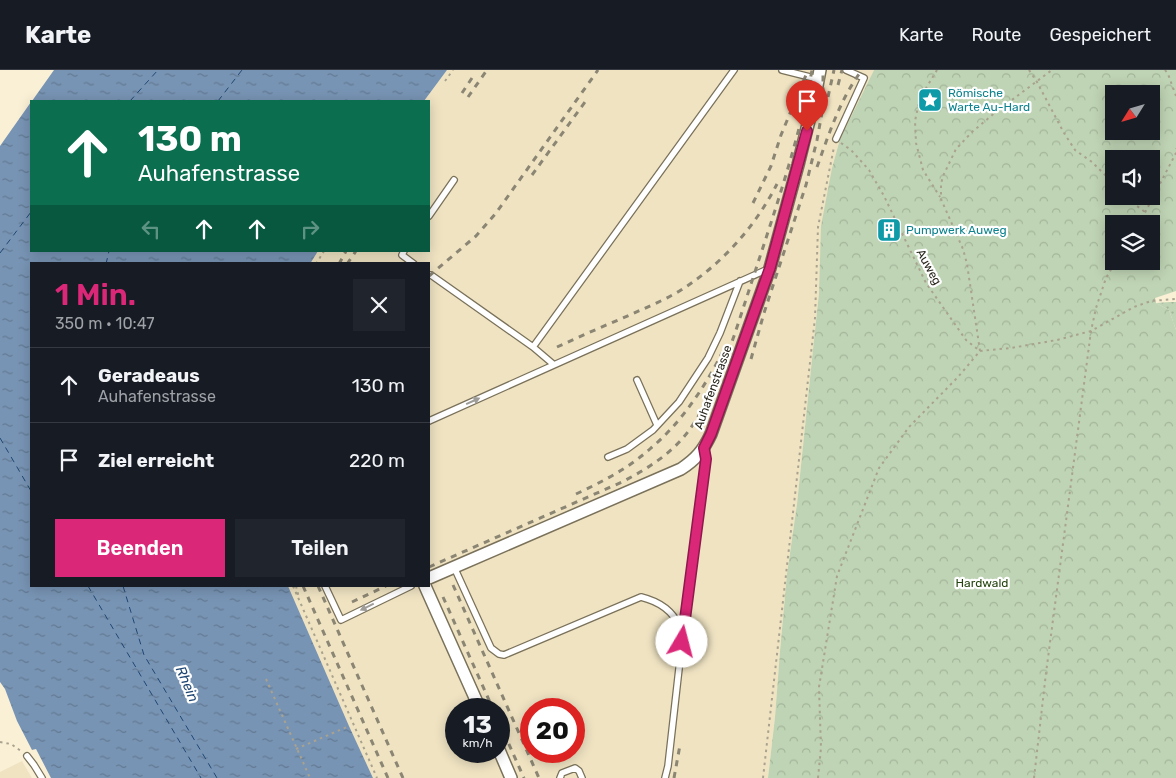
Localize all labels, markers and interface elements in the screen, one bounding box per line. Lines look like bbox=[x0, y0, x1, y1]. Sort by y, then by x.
text: Karte bbox=[25, 21, 91, 49]
text: Karte bbox=[899, 24, 943, 46]
text: Route bbox=[971, 24, 1021, 46]
text: Gespeichert bbox=[1049, 24, 1151, 46]
pin bbox=[786, 80, 828, 131]
north arrow bbox=[1105, 85, 1160, 140]
map controls bbox=[1105, 85, 1160, 270]
place label: Römische Warte Au-Hard bbox=[948, 86, 1030, 114]
icon: arrive bbox=[793, 87, 821, 115]
place icon: Römische Warte Au-Hard bbox=[917, 87, 943, 113]
text: 130 m bbox=[138, 118, 242, 160]
icon: ahead bbox=[55, 120, 120, 185]
button: sound bbox=[1105, 150, 1160, 205]
text: Auhafenstrasse bbox=[138, 160, 300, 187]
icon: left bbox=[137, 215, 165, 243]
icon: ahead bbox=[190, 215, 218, 243]
icon: ahead bbox=[243, 215, 271, 243]
icon: right bbox=[296, 215, 324, 243]
button: layers bbox=[1105, 215, 1160, 270]
building icon: Pumpwerk Auweg bbox=[876, 217, 902, 243]
place label: Pumpwerk Auweg bbox=[906, 223, 1007, 237]
street label: Auweg bbox=[914, 247, 944, 287]
text: 1 Min. bbox=[55, 277, 136, 313]
button: close bbox=[353, 279, 405, 331]
text: 350 m · 10:47 bbox=[55, 314, 155, 333]
street label: Auhafenstrasse bbox=[691, 343, 735, 431]
text: Geradeaus bbox=[98, 364, 200, 387]
icon: ahead bbox=[55, 371, 83, 399]
text: 130 m bbox=[352, 374, 405, 397]
text: Auhafenstrasse bbox=[98, 387, 216, 406]
one-way arrow bbox=[466, 396, 480, 404]
icon: arrive bbox=[55, 446, 83, 474]
text: Ziel erreicht bbox=[98, 449, 214, 472]
text: 220 m bbox=[349, 449, 405, 472]
button: Beenden bbox=[55, 519, 225, 577]
button: Teilen bbox=[235, 519, 405, 577]
park label: Hardwald bbox=[956, 576, 1008, 590]
one-way arrow bbox=[360, 604, 374, 612]
position arrow bbox=[655, 615, 707, 667]
water label: Rhein bbox=[172, 663, 202, 705]
speed limit sign: 20 bbox=[520, 698, 585, 763]
text: 13 bbox=[463, 710, 492, 739]
text: km/h bbox=[463, 736, 492, 750]

